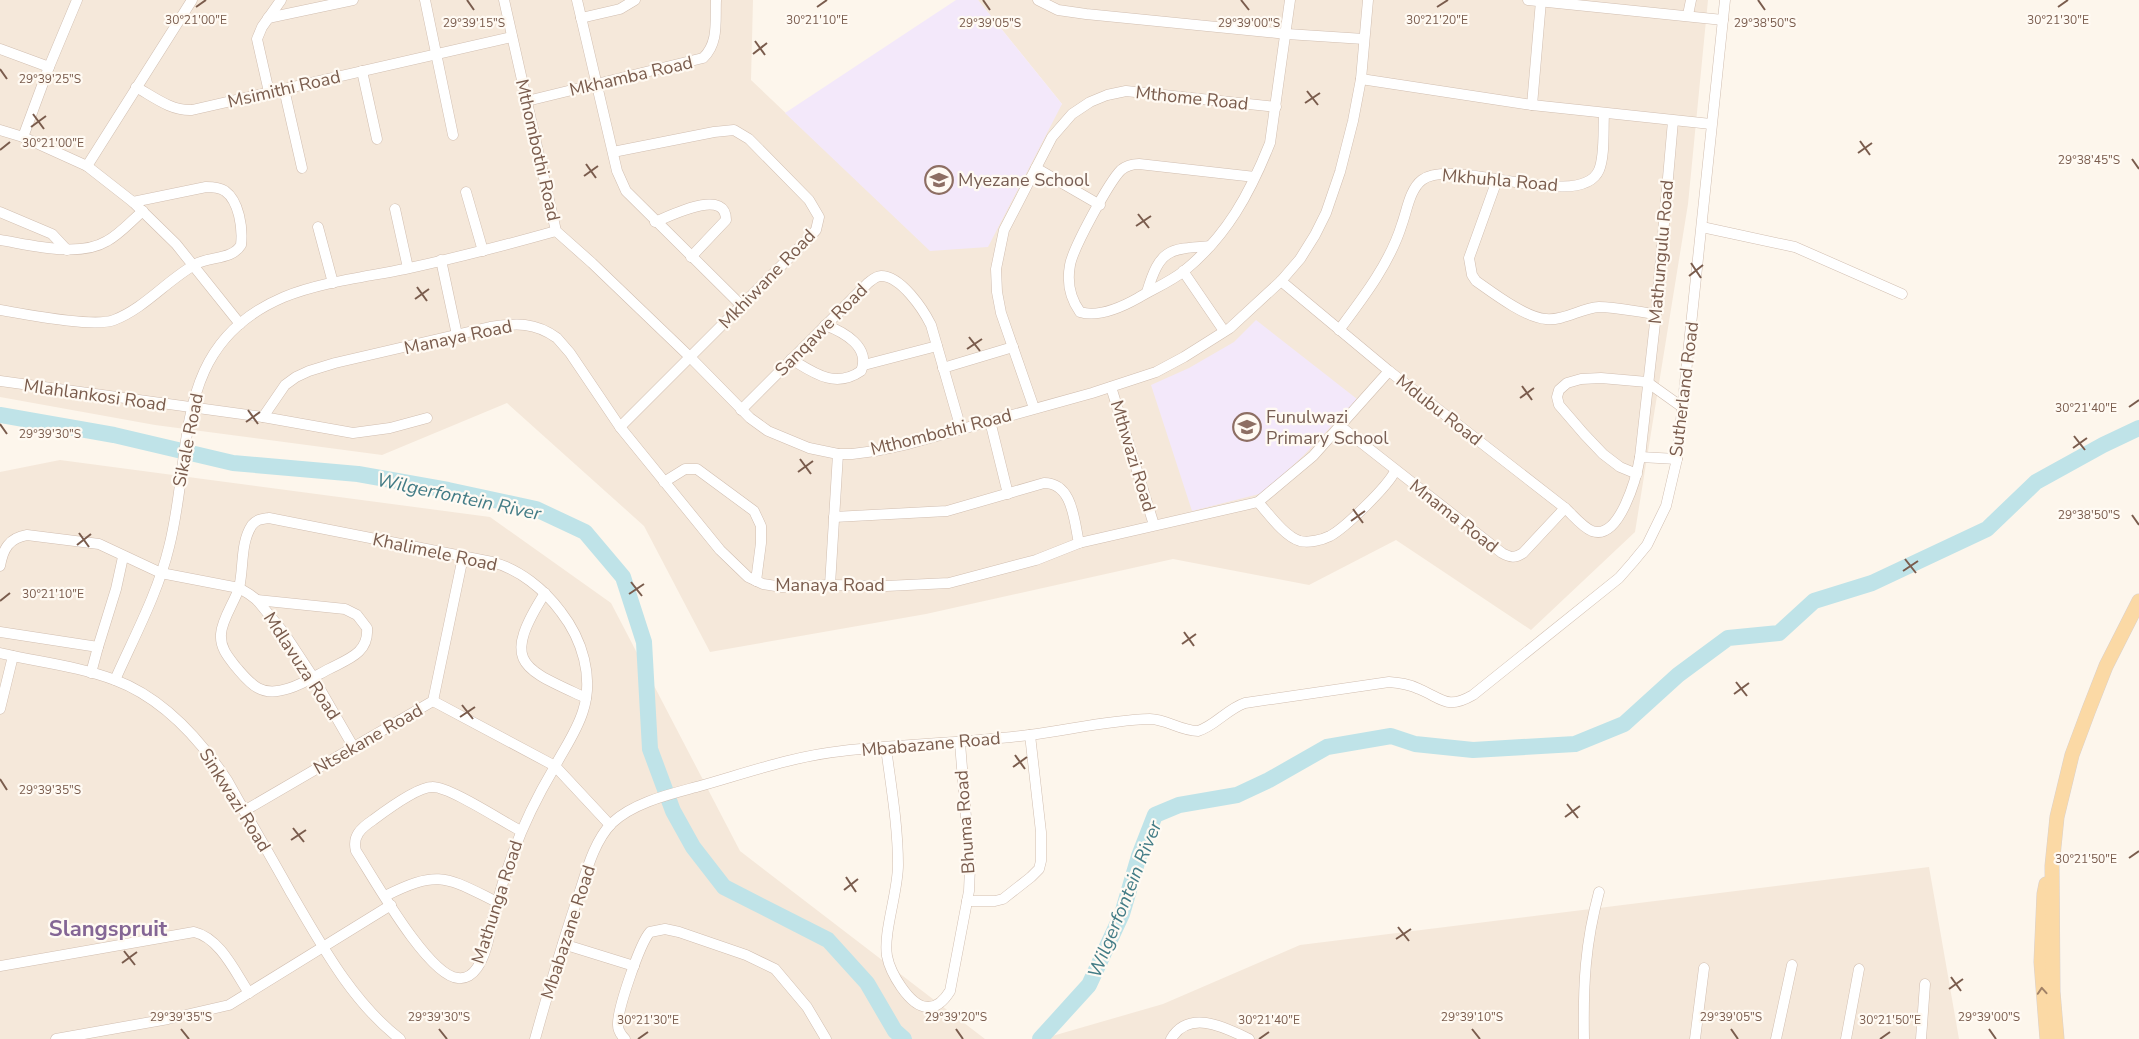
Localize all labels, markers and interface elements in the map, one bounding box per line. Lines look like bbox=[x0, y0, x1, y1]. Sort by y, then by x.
text: 30°21'00"E bbox=[165, 12, 227, 28]
text: 30°21'10"E bbox=[786, 12, 848, 28]
text: 30°21'20"E bbox=[1406, 12, 1468, 28]
text: 30°21'30"E bbox=[2027, 12, 2089, 28]
text: 29°39'15"S bbox=[443, 15, 505, 31]
text: 29°39'05"S bbox=[959, 15, 1021, 31]
text: 29°39'00"S bbox=[1218, 15, 1280, 31]
text: 29°38'50"S bbox=[1734, 15, 1796, 31]
street label: Mkhamba Road bbox=[567, 50, 695, 102]
street label: Msimithi Road bbox=[225, 64, 343, 114]
text: 29°39'25"S bbox=[19, 71, 81, 87]
street label: Mthombothi Road bbox=[510, 77, 566, 223]
street label: Mthome Road bbox=[1134, 80, 1250, 116]
text: 30°21'00"E bbox=[22, 135, 84, 151]
text: 29°38'45"S bbox=[2058, 152, 2120, 168]
street label: Mkhuhla Road bbox=[1441, 163, 1559, 197]
school or university icon: Myezane School bbox=[924, 165, 954, 195]
place label: Myezane School bbox=[958, 168, 1090, 192]
street label: Mathungulu Road bbox=[1643, 179, 1679, 325]
street label: Mkhiwane Road bbox=[713, 224, 821, 334]
street label: Sanqawe Road bbox=[769, 278, 873, 382]
street label: Manaya Road bbox=[402, 314, 514, 360]
street label: Sutherland Road bbox=[1664, 320, 1704, 458]
street label: Mdubu Road bbox=[1391, 369, 1487, 451]
street label: Mlahlankosi Road bbox=[22, 373, 168, 417]
street label: Sikale Road bbox=[167, 391, 209, 489]
street label: Mthwazi Road bbox=[1105, 397, 1161, 515]
text: 30°21'40"E bbox=[2055, 400, 2117, 416]
street label: Mthombothi Road bbox=[868, 403, 1014, 461]
place label: Funulwazi Primary School bbox=[1266, 405, 1389, 450]
school or university icon: Funulwazi Primary School bbox=[1232, 412, 1262, 442]
text: 29°39'30"S bbox=[19, 426, 81, 442]
water label: Wilgerfontein River bbox=[374, 467, 544, 527]
street label: Mnama Road bbox=[1405, 474, 1503, 558]
text: 29°38'50"S bbox=[2058, 507, 2120, 523]
street label: Khalimele Road bbox=[370, 527, 500, 577]
street label: Manaya Road bbox=[775, 573, 885, 597]
text: 30°21'10"E bbox=[22, 586, 84, 602]
street label: Mdlavuza Road bbox=[258, 607, 346, 725]
street label: Ntsekane Road bbox=[309, 698, 427, 780]
street label: Mbabazane Road bbox=[860, 726, 1002, 762]
street label: Sinkwazi Road bbox=[194, 744, 276, 856]
street label: Bhuma Road bbox=[949, 769, 981, 875]
text: 29°39'35"S bbox=[19, 782, 81, 798]
water label: Wilgerfontein River bbox=[1082, 816, 1169, 982]
street label: Mathunga Road bbox=[466, 837, 528, 967]
text: 30°21'50"E bbox=[2055, 851, 2117, 867]
street label: Mbabazane Road bbox=[535, 862, 601, 1002]
district label: Slangspruit bbox=[49, 914, 168, 944]
one-way arrow bbox=[2037, 986, 2048, 994]
text: 29°39'35"S bbox=[150, 1009, 212, 1025]
text: 29°39'30"S bbox=[408, 1009, 470, 1025]
text: 29°39'20"S bbox=[925, 1009, 987, 1025]
text: 29°39'10"S bbox=[1441, 1009, 1503, 1025]
text: 29°39'05"S bbox=[1700, 1009, 1762, 1025]
text: 29°39'00"S bbox=[1958, 1009, 2020, 1025]
text: 30°21'30"E bbox=[617, 1012, 679, 1028]
text: 30°21'40"E bbox=[1238, 1012, 1300, 1028]
text: 30°21'50"E bbox=[1859, 1012, 1921, 1028]

